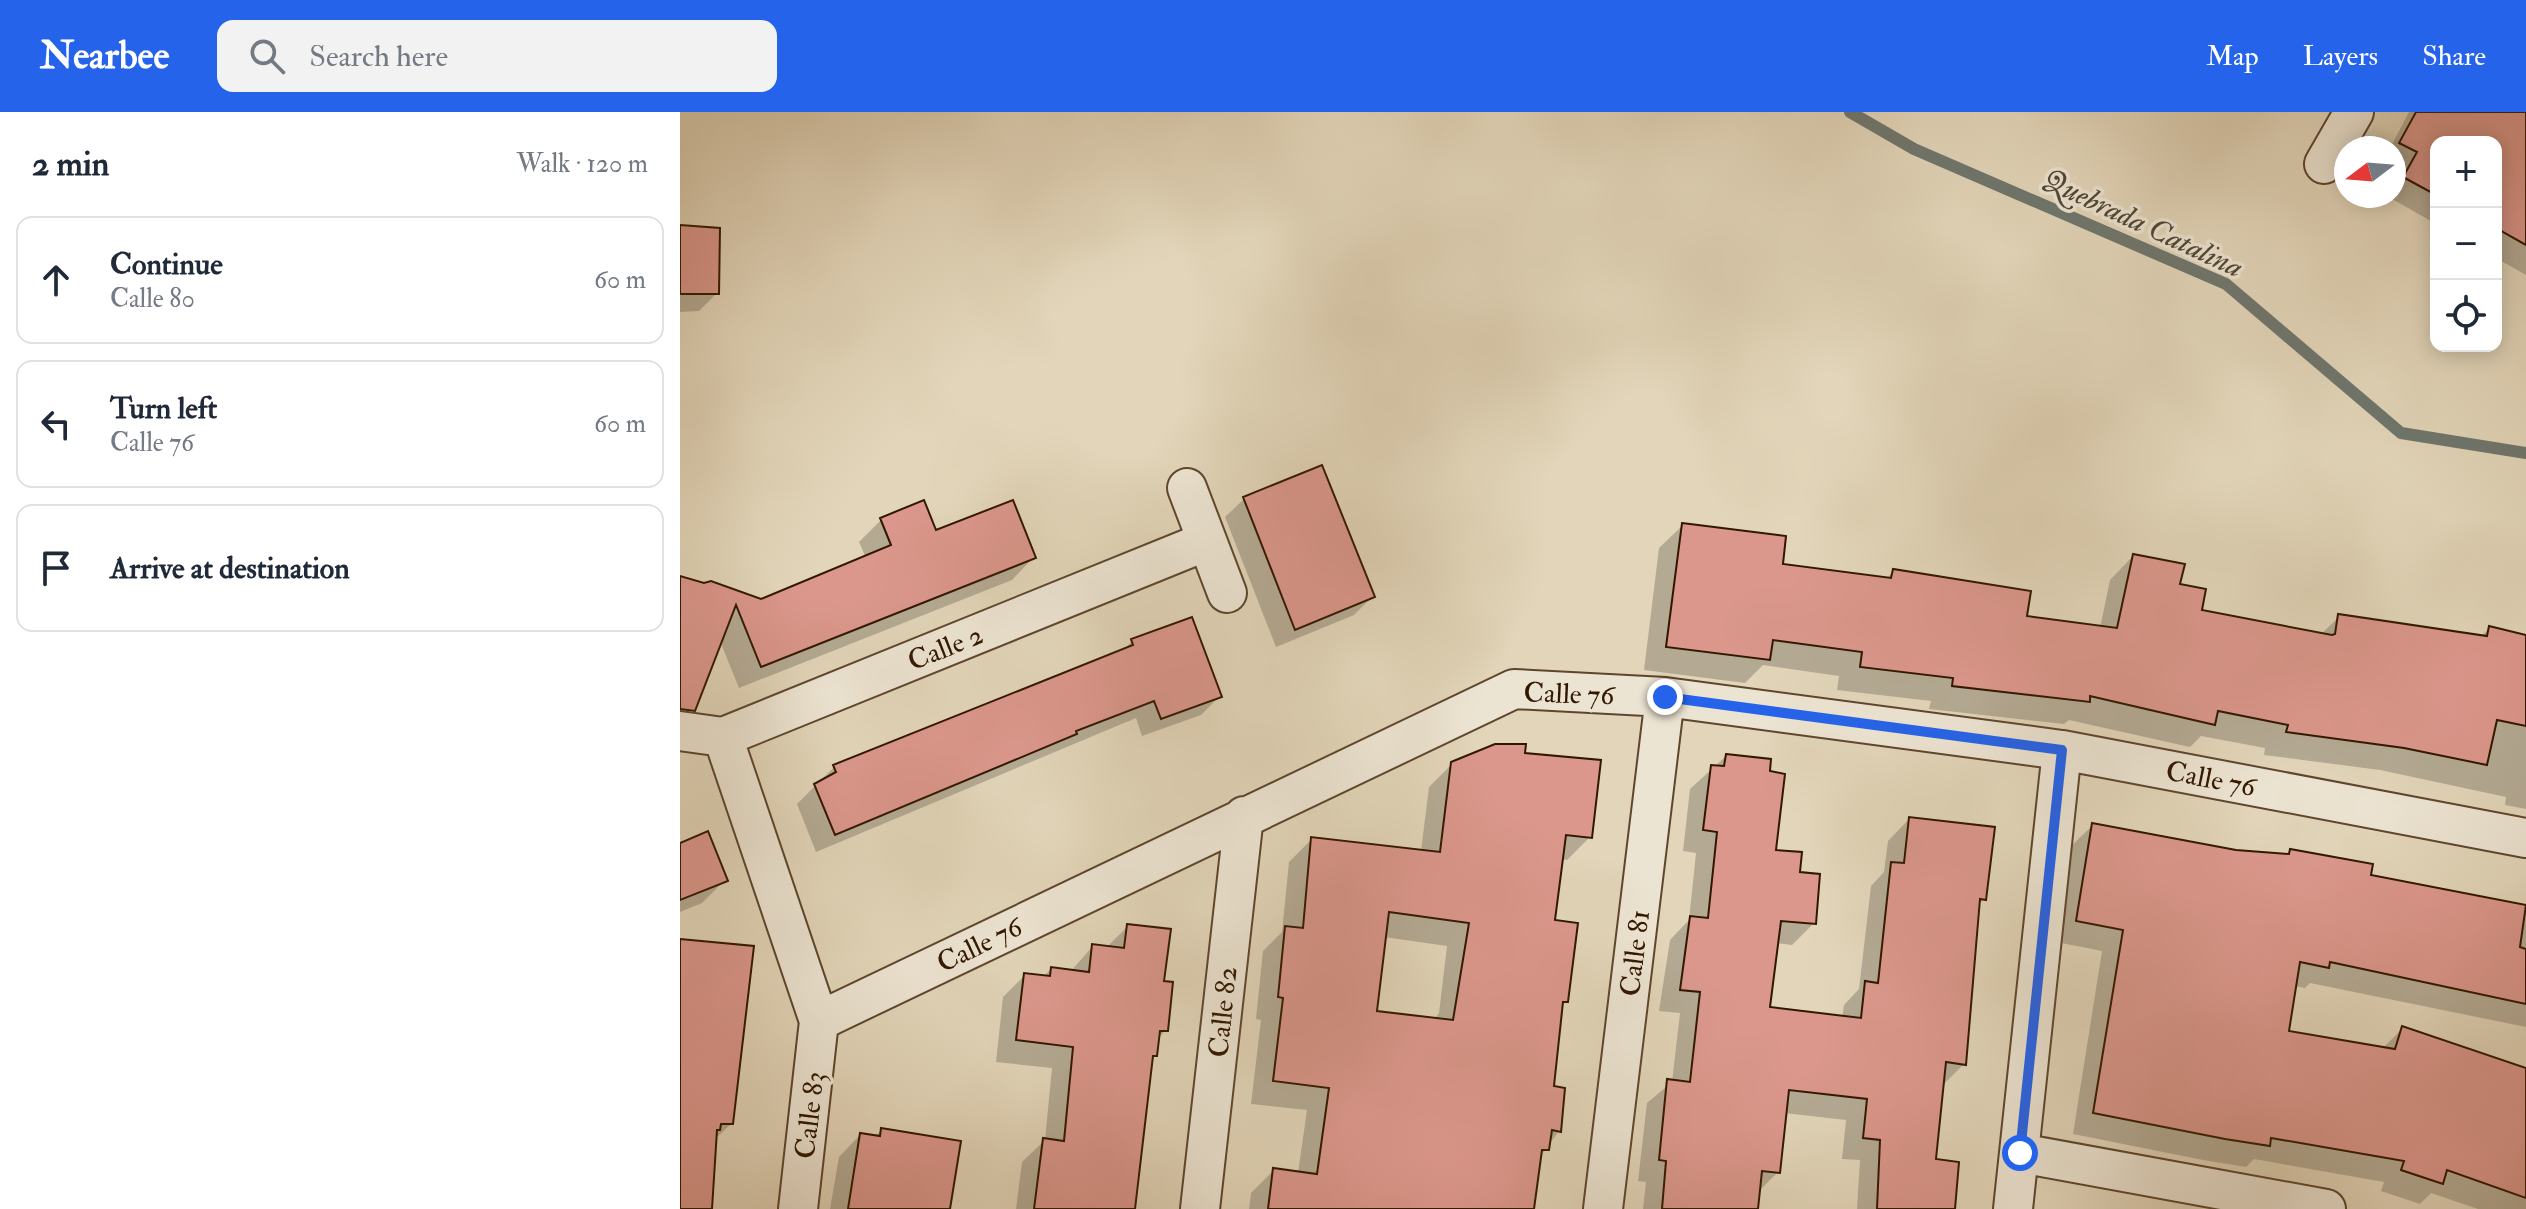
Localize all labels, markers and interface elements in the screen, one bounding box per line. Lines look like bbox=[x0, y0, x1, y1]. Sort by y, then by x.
search box bbox=[217, 20, 777, 92]
text: Nearbee bbox=[40, 32, 169, 80]
icon: search bbox=[245, 34, 289, 78]
text: Search here bbox=[309, 38, 448, 75]
text: Map bbox=[2206, 39, 2259, 74]
text: Layers bbox=[2303, 39, 2378, 74]
text: Share bbox=[2422, 39, 2486, 74]
north arrow bbox=[2334, 136, 2406, 208]
map controls bbox=[2430, 136, 2502, 352]
button: + bbox=[2430, 136, 2502, 208]
text: 2 min bbox=[32, 143, 109, 186]
text: Walk · 120 m bbox=[517, 148, 648, 180]
water label: Quebrada Catalina bbox=[2036, 161, 2249, 288]
button: − bbox=[2430, 208, 2502, 280]
text: Continue bbox=[110, 246, 223, 283]
icon: ahead bbox=[34, 258, 78, 302]
text: 60 m bbox=[594, 264, 646, 296]
button: locate bbox=[2430, 280, 2502, 352]
text: Calle 80 bbox=[110, 283, 195, 315]
text: Turn left bbox=[110, 390, 217, 427]
icon: left bbox=[34, 402, 78, 446]
text: 60 m bbox=[594, 408, 646, 440]
text: Calle 76 bbox=[110, 427, 194, 459]
icon: arrive bbox=[34, 546, 78, 590]
text: Arrive at destination bbox=[110, 550, 350, 587]
street label: Calle 2 bbox=[903, 618, 988, 679]
street label: Calle 76 bbox=[1523, 675, 1617, 714]
route end bbox=[1647, 679, 1683, 715]
street label: Calle 76 bbox=[2163, 754, 2260, 806]
street label: Calle 81 bbox=[1613, 908, 1658, 998]
street label: Calle 76 bbox=[931, 909, 1030, 981]
street label: Calle 82 bbox=[1201, 965, 1246, 1059]
street label: Calle 83 bbox=[788, 1070, 833, 1161]
route start bbox=[2002, 1135, 2038, 1171]

